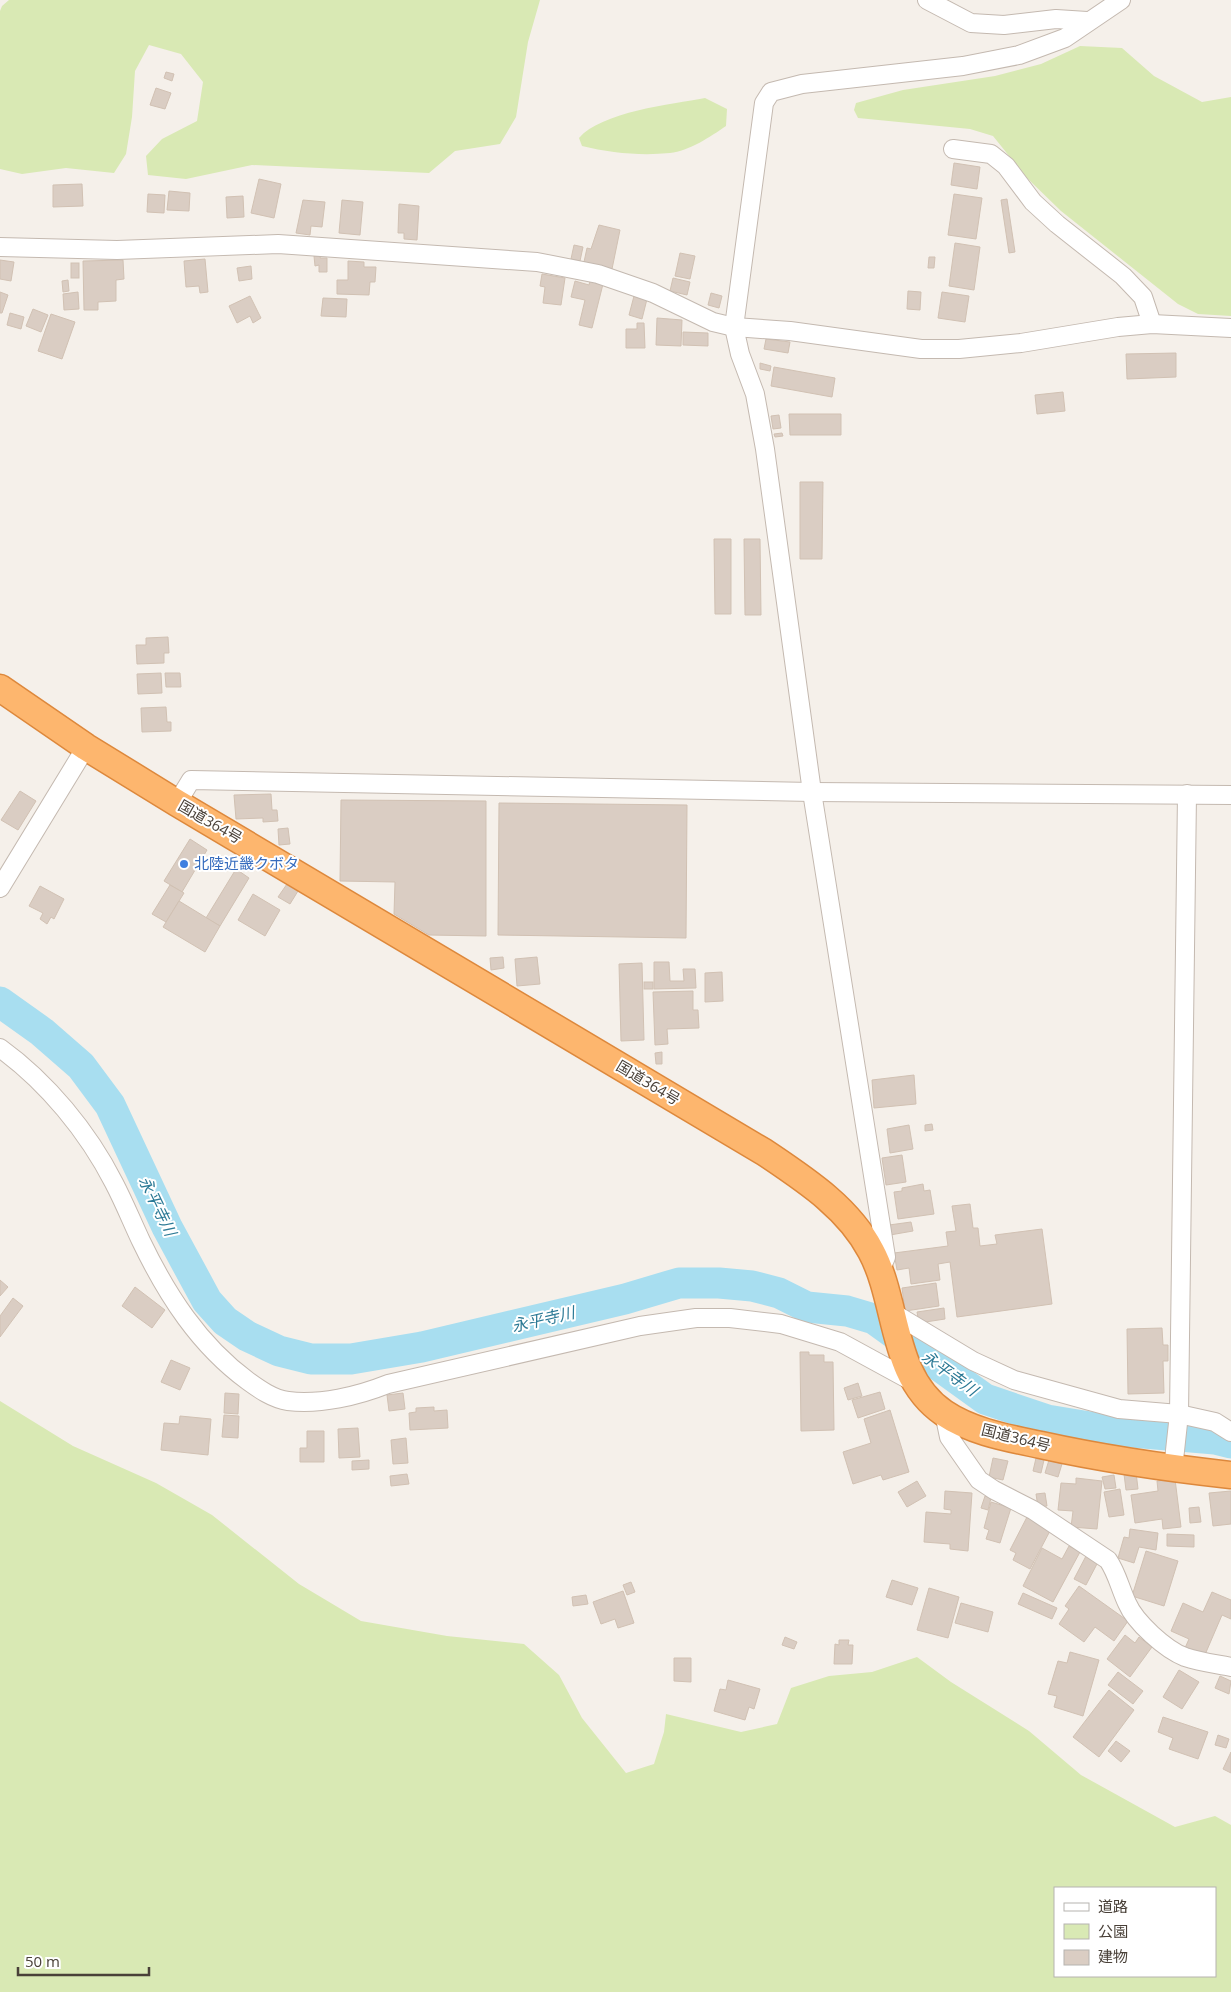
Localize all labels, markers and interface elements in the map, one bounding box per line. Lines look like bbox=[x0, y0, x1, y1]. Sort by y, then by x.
street label: 国道364号 bbox=[175, 795, 246, 847]
place label: 北陸近畿クボタ bbox=[194, 853, 299, 873]
marker: 北陸近畿クボタ bbox=[178, 858, 190, 870]
street label: 国道364号 bbox=[613, 1055, 684, 1109]
water label: 永平寺川 bbox=[134, 1172, 183, 1241]
water label: 永平寺川 bbox=[509, 1301, 579, 1337]
water label: 永平寺川 bbox=[918, 1345, 984, 1402]
street label: 国道364号 bbox=[980, 1419, 1053, 1455]
legend bbox=[1054, 1887, 1216, 1977]
text: 道路 bbox=[1098, 1896, 1128, 1916]
text: 公園 bbox=[1098, 1921, 1128, 1941]
scale bar bbox=[18, 1944, 149, 1976]
text: 建物 bbox=[1098, 1946, 1128, 1966]
text: 50 m bbox=[25, 1951, 60, 1971]

